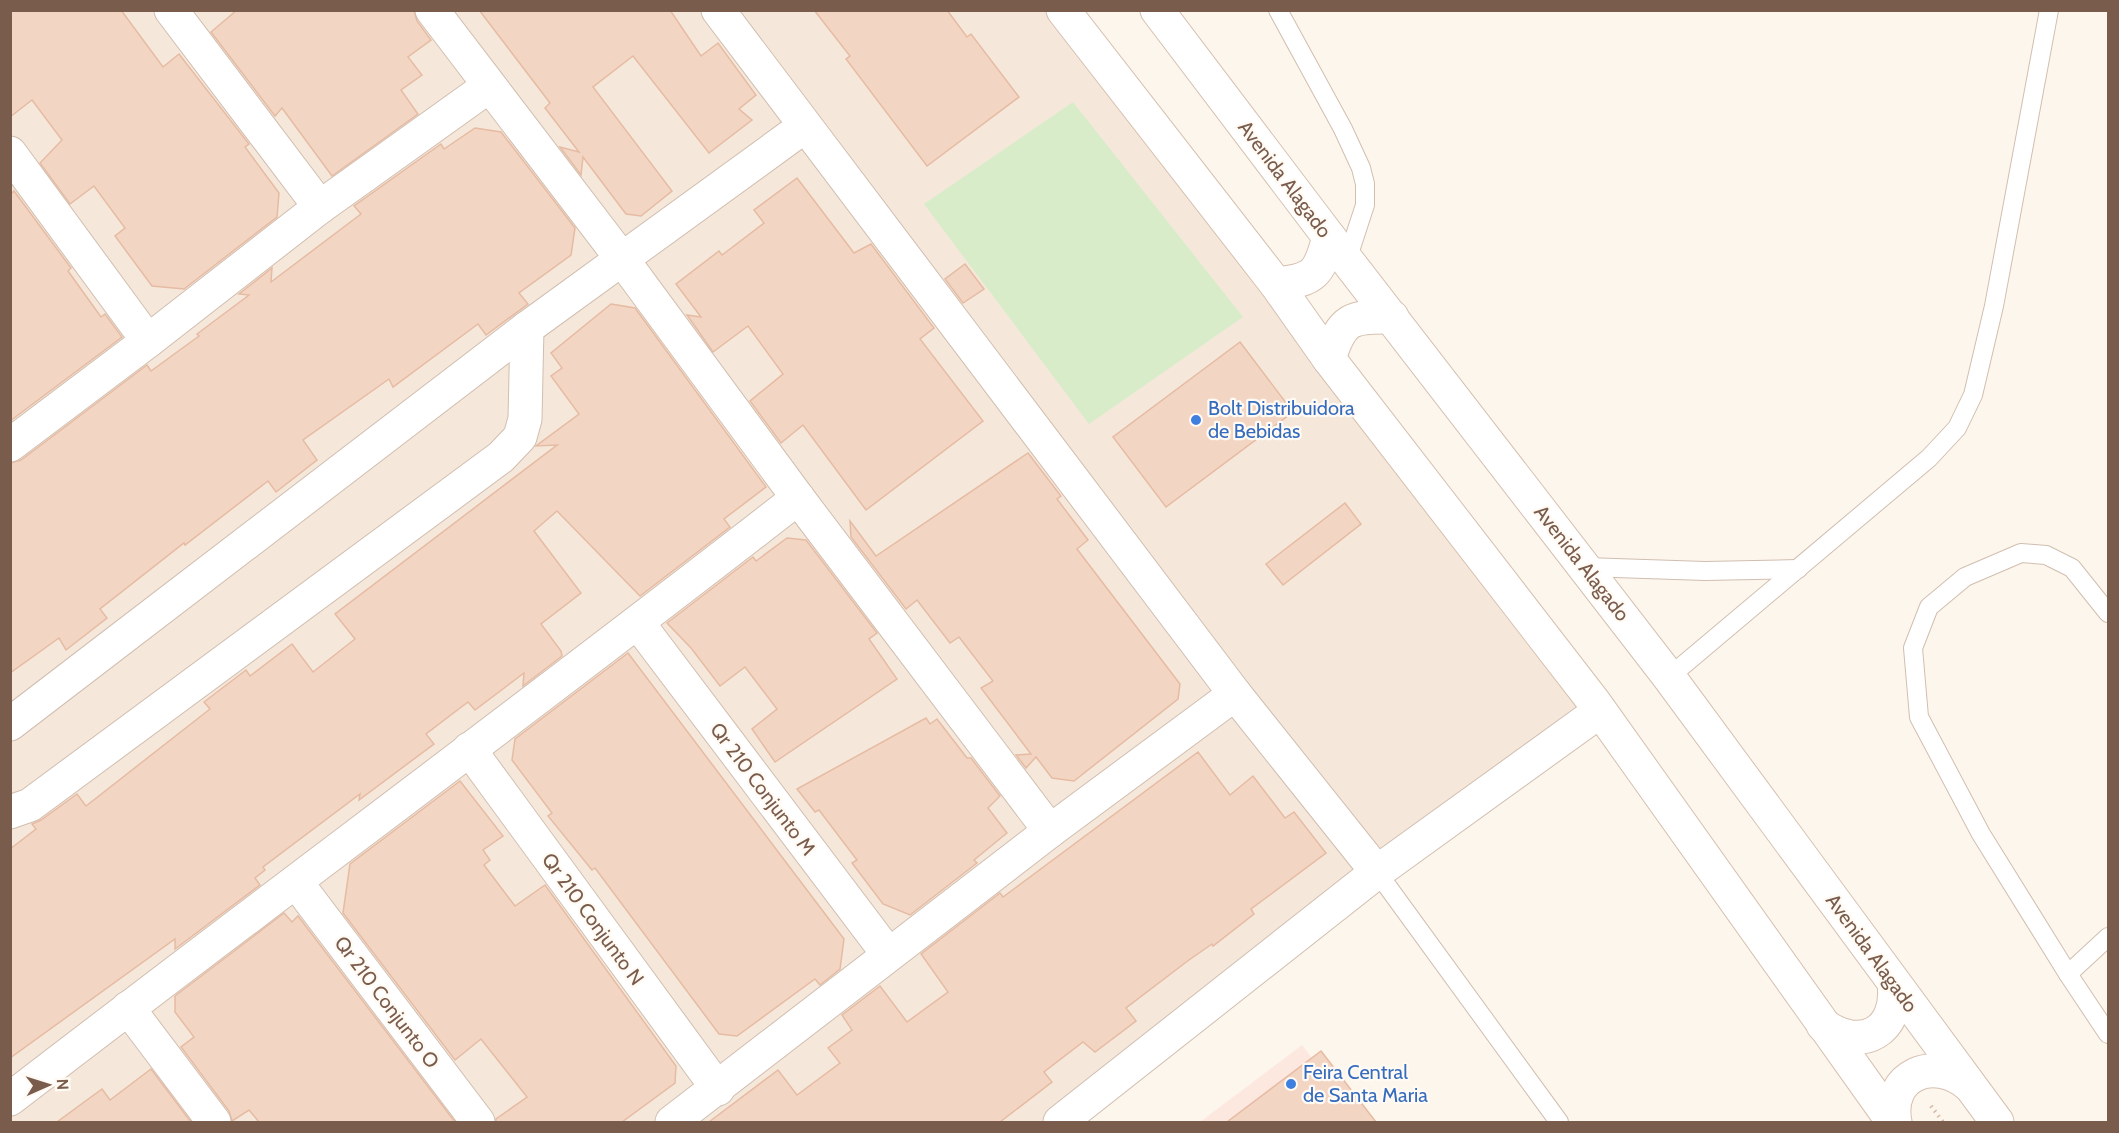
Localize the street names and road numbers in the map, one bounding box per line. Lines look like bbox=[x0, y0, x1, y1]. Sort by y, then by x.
street label: Avenida Alagado bbox=[1233, 116, 1337, 242]
street label: Avenida Alagado bbox=[1529, 500, 1635, 626]
street label: Qr 210 Conjunto M bbox=[705, 718, 821, 860]
street label: Qr 210 Conjunto N bbox=[537, 848, 649, 990]
street label: Avenida Alagado bbox=[1821, 889, 1923, 1017]
street label: Qr 210 Conjunto O bbox=[330, 931, 444, 1073]

